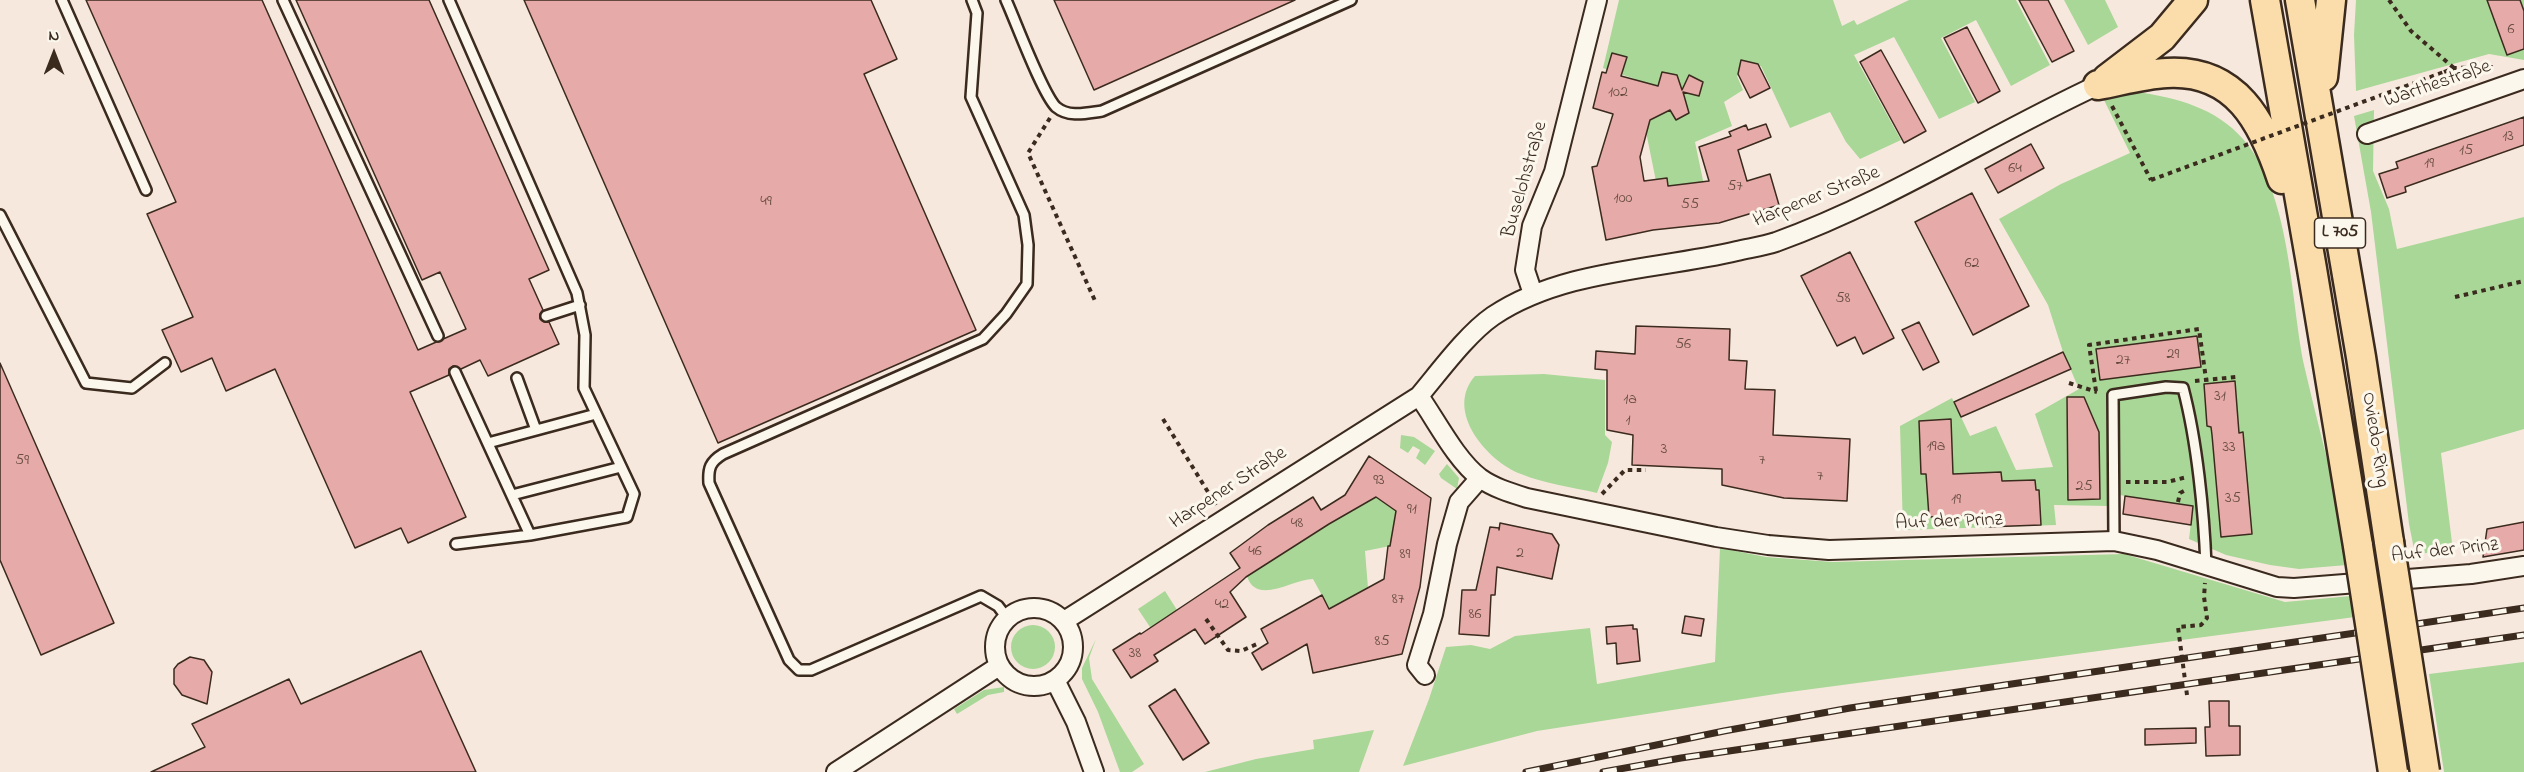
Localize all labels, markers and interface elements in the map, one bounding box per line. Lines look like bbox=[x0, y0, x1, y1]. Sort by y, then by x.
house number: 6 bbox=[2507, 20, 2515, 40]
north arrow bbox=[24, 24, 84, 84]
text: N bbox=[49, 24, 59, 48]
street label: Warthestraße bbox=[2382, 56, 2494, 114]
house number: 102 bbox=[1608, 83, 1628, 103]
street label: Buselohstraße bbox=[1498, 119, 1554, 241]
house number: 13 bbox=[2502, 127, 2514, 147]
house number: 15 bbox=[2459, 141, 2473, 161]
house number: 19 bbox=[2424, 154, 2434, 174]
house number: 64 bbox=[2008, 159, 2022, 179]
street label: Harpener Straße bbox=[1750, 162, 1884, 234]
house number: 57 bbox=[1727, 177, 1743, 197]
house number: 100 bbox=[1614, 189, 1632, 209]
house number: 49 bbox=[760, 192, 772, 212]
house number: 55 bbox=[1681, 195, 1699, 215]
road number: L 705 bbox=[2314, 218, 2366, 248]
house number: 62 bbox=[1965, 254, 1979, 274]
house number: 58 bbox=[1835, 289, 1851, 309]
house number: 56 bbox=[1675, 335, 1691, 355]
house number: 29 bbox=[2167, 345, 2179, 365]
house number: 27 bbox=[2116, 351, 2130, 371]
house number: 31 bbox=[2214, 387, 2226, 407]
house number: 1a bbox=[1623, 390, 1637, 410]
street label: Oviedo-Ring bbox=[2355, 391, 2393, 489]
house number: 1 bbox=[1625, 411, 1631, 431]
house number: 19a bbox=[1927, 437, 1945, 457]
house number: 33 bbox=[2222, 438, 2236, 458]
house number: 3 bbox=[1661, 440, 1667, 460]
street label: Harpener Straße bbox=[1166, 442, 1292, 536]
house number: 59 bbox=[15, 451, 29, 471]
house number: 7 bbox=[1759, 451, 1765, 471]
house number: 7 bbox=[1817, 467, 1823, 487]
house number: 93 bbox=[1373, 471, 1385, 491]
house number: 25 bbox=[2075, 477, 2093, 497]
house number: 35 bbox=[2225, 489, 2241, 509]
house number: 19 bbox=[1951, 490, 1961, 510]
house number: 91 bbox=[1407, 500, 1417, 520]
street label: Auf der Prinz bbox=[1895, 509, 2003, 537]
house number: 48 bbox=[1291, 514, 1303, 534]
street label: Auf der Prinz bbox=[2390, 534, 2500, 570]
house number: 46 bbox=[1248, 542, 1262, 562]
house number: 2 bbox=[1516, 544, 1524, 564]
house number: 89 bbox=[1400, 545, 1410, 565]
house number: 87 bbox=[1392, 590, 1404, 610]
house number: 42 bbox=[1215, 595, 1229, 615]
house number: 86 bbox=[1468, 605, 1482, 625]
house number: 85 bbox=[1374, 632, 1390, 652]
house number: 38 bbox=[1129, 644, 1141, 664]

